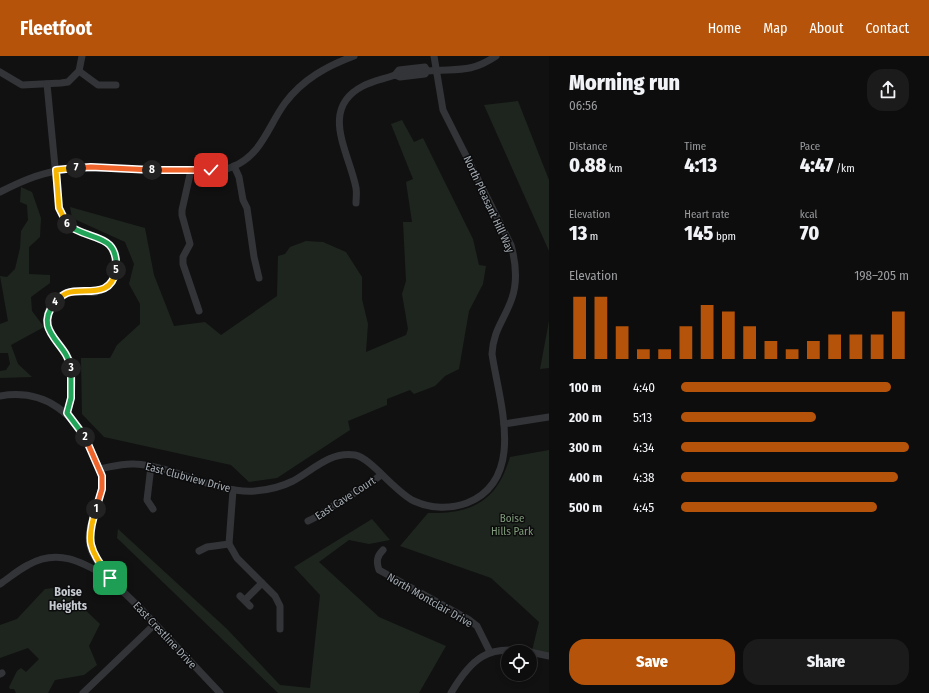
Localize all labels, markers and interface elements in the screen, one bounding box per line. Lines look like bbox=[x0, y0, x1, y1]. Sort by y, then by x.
text: Fleetfoot bbox=[20, 17, 92, 40]
text: Home bbox=[708, 20, 741, 37]
text: Map bbox=[763, 20, 787, 37]
text: About bbox=[809, 20, 844, 37]
text: Contact bbox=[866, 20, 909, 37]
text: Morning run bbox=[569, 69, 680, 96]
button: share bbox=[867, 69, 909, 111]
text: 06:56 bbox=[569, 98, 597, 113]
text: Distance bbox=[569, 140, 608, 153]
text: Time bbox=[684, 140, 706, 153]
text: Pace bbox=[800, 140, 820, 153]
pin bbox=[194, 153, 228, 187]
text: 0.88 bbox=[569, 153, 606, 177]
text: 4:13 bbox=[684, 153, 717, 177]
text: 4:47 bbox=[800, 153, 833, 177]
street label: North Pleasant Hill Way bbox=[460, 154, 517, 255]
pin: 7 bbox=[66, 158, 86, 178]
icon: check bbox=[200, 159, 222, 181]
pin: 8 bbox=[142, 160, 162, 180]
text: 7 bbox=[74, 161, 78, 174]
text: km bbox=[606, 162, 622, 175]
text: /km bbox=[833, 162, 855, 175]
text: 8 bbox=[149, 163, 155, 176]
text: Elevation bbox=[569, 208, 610, 221]
text: Heart rate bbox=[684, 208, 730, 221]
text: kcal bbox=[800, 208, 817, 221]
pin: 6 bbox=[57, 214, 77, 234]
text: 6 bbox=[64, 217, 70, 230]
text: 13 bbox=[569, 221, 587, 245]
text: 145 bbox=[684, 221, 713, 245]
text: 70 bbox=[800, 221, 819, 245]
text: m bbox=[587, 230, 598, 243]
text: bpm bbox=[713, 230, 736, 243]
pin: 5 bbox=[106, 260, 126, 280]
text: 5 bbox=[113, 263, 119, 276]
text: Elevation bbox=[569, 268, 618, 283]
text: 198–205 m bbox=[854, 268, 909, 283]
pin: 4 bbox=[45, 292, 65, 312]
text: 4 bbox=[52, 295, 58, 308]
pin: 3 bbox=[61, 358, 81, 378]
text: 3 bbox=[68, 361, 74, 374]
text: 100 m bbox=[569, 380, 601, 395]
text: 4:40 bbox=[633, 380, 655, 395]
text: 200 m bbox=[569, 410, 602, 425]
text: 5:13 bbox=[633, 410, 652, 425]
pin: 2 bbox=[75, 427, 95, 447]
text: 2 bbox=[82, 430, 88, 443]
text: 300 m bbox=[569, 440, 602, 455]
text: 4:34 bbox=[633, 440, 654, 455]
street label: East Clubview Drive bbox=[144, 460, 232, 495]
text: 400 m bbox=[569, 470, 603, 485]
text: 4:38 bbox=[633, 470, 655, 485]
street label: East Cave Court bbox=[313, 474, 378, 523]
pin: 1 bbox=[86, 499, 106, 519]
text: 500 m bbox=[569, 500, 602, 515]
text: 4:45 bbox=[633, 500, 654, 515]
text: 1 bbox=[94, 502, 98, 515]
park label: Boise Hills Park bbox=[491, 512, 534, 538]
pin bbox=[93, 561, 127, 595]
icon: arrive bbox=[99, 567, 121, 589]
street label: North Montclair Drive bbox=[385, 571, 475, 630]
district label: Boise Heights bbox=[49, 585, 88, 613]
street label: East Crestline Drive bbox=[130, 599, 199, 671]
button: Save bbox=[569, 639, 735, 685]
button: Share bbox=[743, 639, 909, 685]
map controls bbox=[501, 645, 537, 681]
button: locate bbox=[501, 645, 537, 681]

